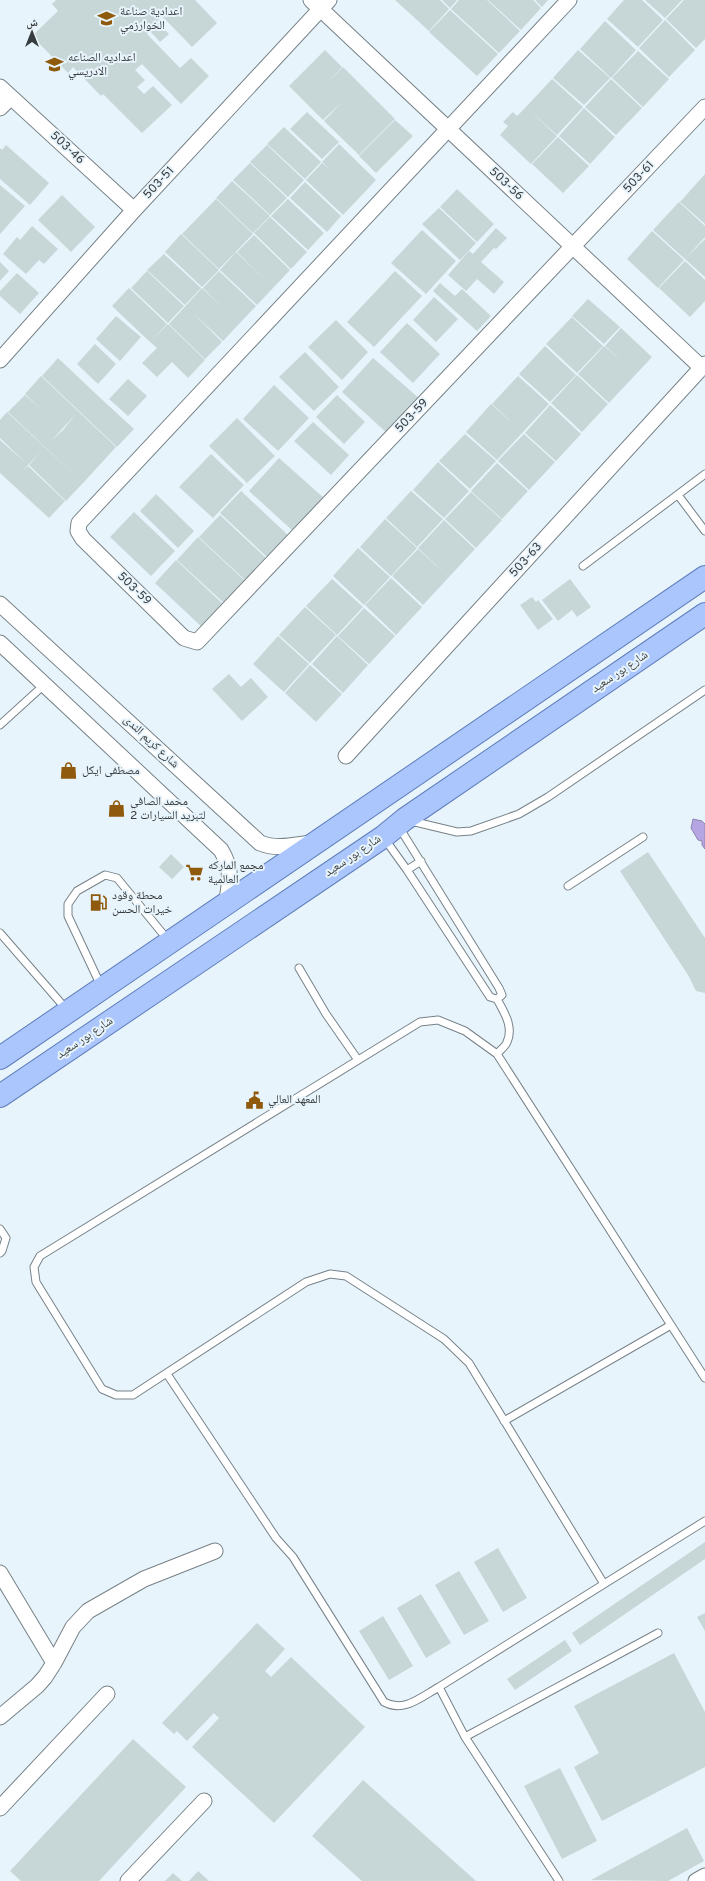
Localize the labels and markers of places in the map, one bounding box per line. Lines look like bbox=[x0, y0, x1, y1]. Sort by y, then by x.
place label: اعدادية صناعة الخوارزمي bbox=[120, 4, 182, 35]
school or university icon: اعدادية صناعة الخوارزمي bbox=[97, 9, 117, 29]
place label: اعداديه الصناعه الادريسي bbox=[68, 50, 136, 81]
school or university icon: اعداديه الصناعه الادريسي bbox=[45, 55, 65, 75]
shop icon: مصطفى ايكل bbox=[59, 761, 79, 781]
place label: مصطفى ايكل bbox=[82, 763, 140, 779]
place label: محمد الصافي لتبريد السيارات 2 bbox=[130, 794, 205, 824]
shop icon: محمد الصافي لتبريد السيارات 2 bbox=[107, 799, 127, 819]
place label: مجمع الماركه العالمية bbox=[208, 858, 263, 888]
supermarket icon: مجمع الماركه العالمية bbox=[185, 863, 205, 883]
place label: محطة وقود خيرات الحسن bbox=[112, 888, 172, 918]
fuel station icon: محطة وقود خيرات الحسن bbox=[89, 893, 109, 913]
public building icon: المعهد العالي bbox=[245, 1090, 265, 1110]
place label: المعهد العالي bbox=[268, 1092, 321, 1109]

